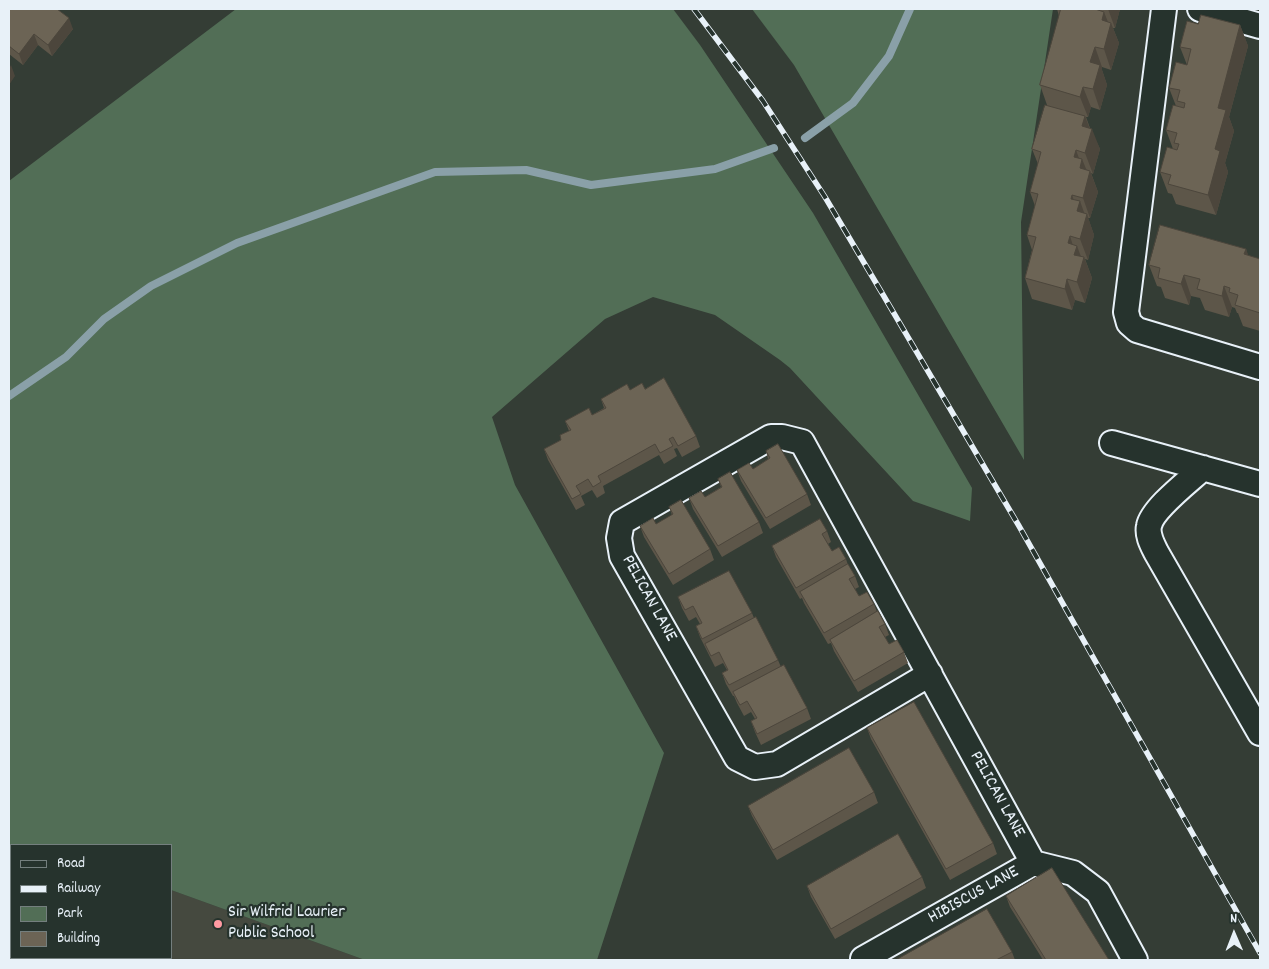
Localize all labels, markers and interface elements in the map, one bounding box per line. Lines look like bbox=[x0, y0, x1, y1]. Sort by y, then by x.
street label: PELICAN LANE bbox=[615, 552, 681, 646]
street label: PELICAN LANE bbox=[963, 748, 1029, 842]
legend bbox=[10, 844, 172, 959]
text: Road bbox=[57, 853, 85, 875]
street label: HIBISCUS LANE bbox=[925, 862, 1023, 930]
text: Railway bbox=[57, 878, 100, 900]
text: Park bbox=[57, 903, 83, 925]
place label: Sir Wilfrid Laurier Public School bbox=[228, 903, 345, 946]
north arrow bbox=[1209, 909, 1259, 959]
text: N bbox=[1230, 909, 1237, 929]
marker: Sir Wilfrid Laurier Public School bbox=[212, 918, 224, 930]
text: Building bbox=[57, 928, 100, 950]

